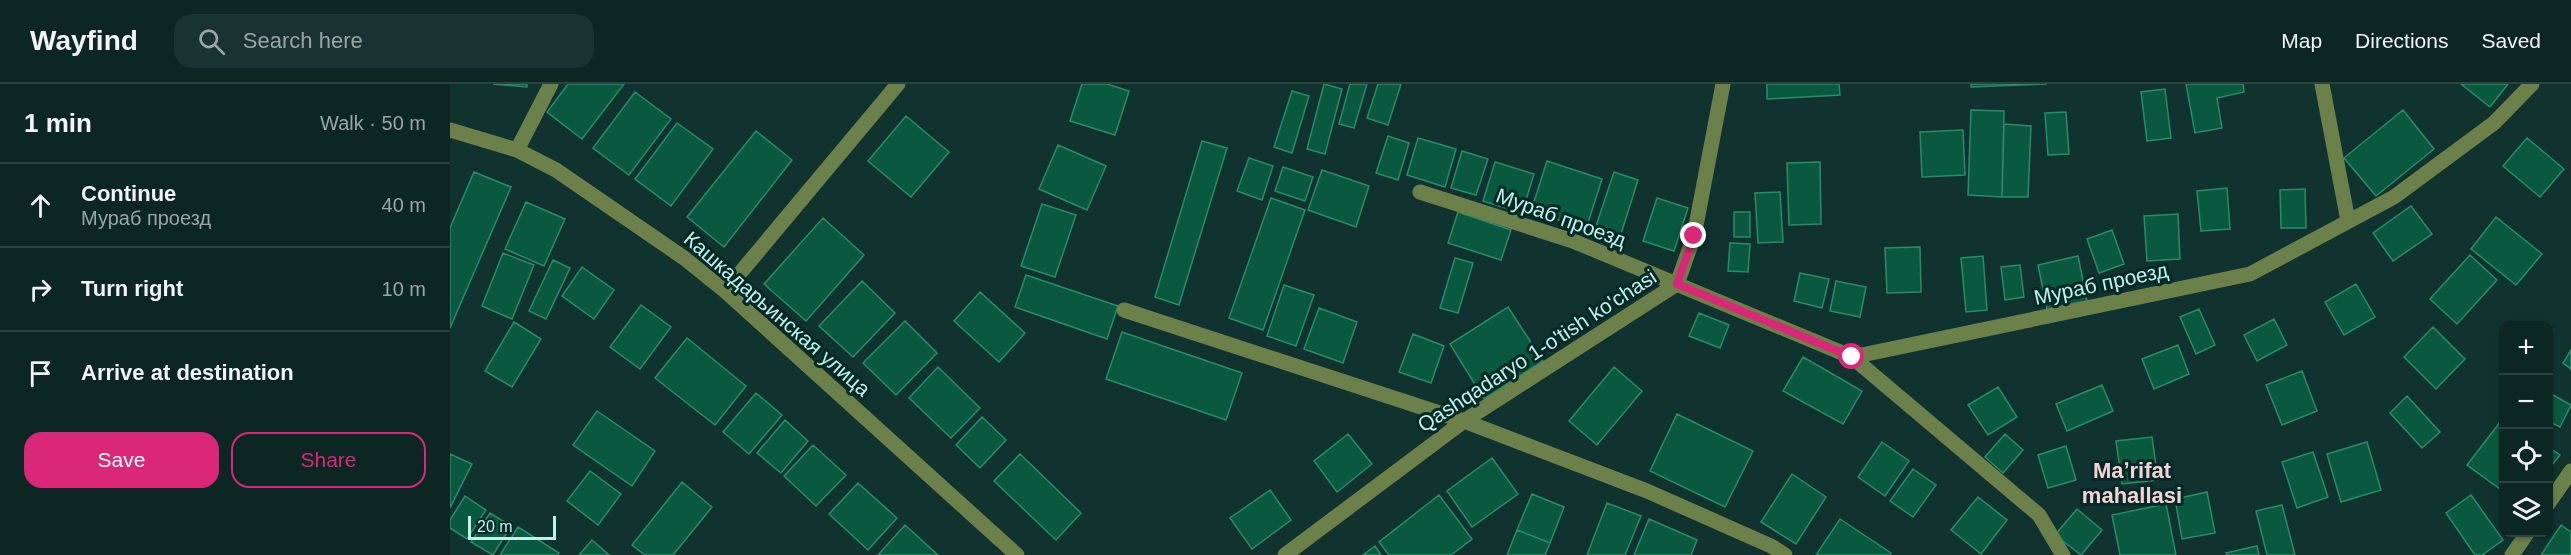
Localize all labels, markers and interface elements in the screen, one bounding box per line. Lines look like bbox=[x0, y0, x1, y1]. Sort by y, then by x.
search box bbox=[174, 14, 594, 68]
text: Wayfind bbox=[30, 25, 138, 56]
icon: search bbox=[195, 25, 228, 58]
text: Search here bbox=[243, 28, 363, 53]
text: Map bbox=[2281, 29, 2322, 52]
text: Directions bbox=[2355, 29, 2448, 52]
text: Saved bbox=[2481, 29, 2541, 52]
text: 1 min bbox=[24, 108, 92, 138]
text: Walk · 50 m bbox=[320, 112, 426, 134]
text: Continue bbox=[81, 181, 176, 206]
street label: Мураб проезд bbox=[1493, 183, 1629, 252]
icon: ahead bbox=[24, 189, 57, 222]
text: 40 m bbox=[382, 194, 426, 216]
text: Мураб проезд bbox=[81, 207, 211, 229]
route end bbox=[1680, 222, 1706, 248]
street label: Кашкадарьинская улица bbox=[680, 227, 875, 401]
street label: Мураб проезд bbox=[2032, 258, 2170, 309]
street label: Qashqadaryo 1-o'tish ko'chasi bbox=[1413, 265, 1660, 436]
icon: right bbox=[24, 273, 57, 306]
text: Turn right bbox=[81, 276, 183, 301]
text: 10 m bbox=[382, 278, 426, 300]
map controls bbox=[2499, 321, 2553, 537]
button: + bbox=[2499, 321, 2553, 375]
route start bbox=[1838, 343, 1864, 369]
icon: arrive bbox=[24, 357, 57, 390]
text: Arrive at destination bbox=[81, 360, 294, 385]
button: − bbox=[2499, 375, 2553, 429]
button: locate bbox=[2499, 429, 2553, 483]
button: Save bbox=[24, 432, 219, 488]
button: Share bbox=[231, 432, 426, 488]
district label: Maʼrifat mahallasi bbox=[2082, 458, 2182, 508]
button: layers bbox=[2499, 483, 2553, 537]
scale bar bbox=[468, 513, 556, 540]
text: 20 m bbox=[477, 518, 513, 535]

